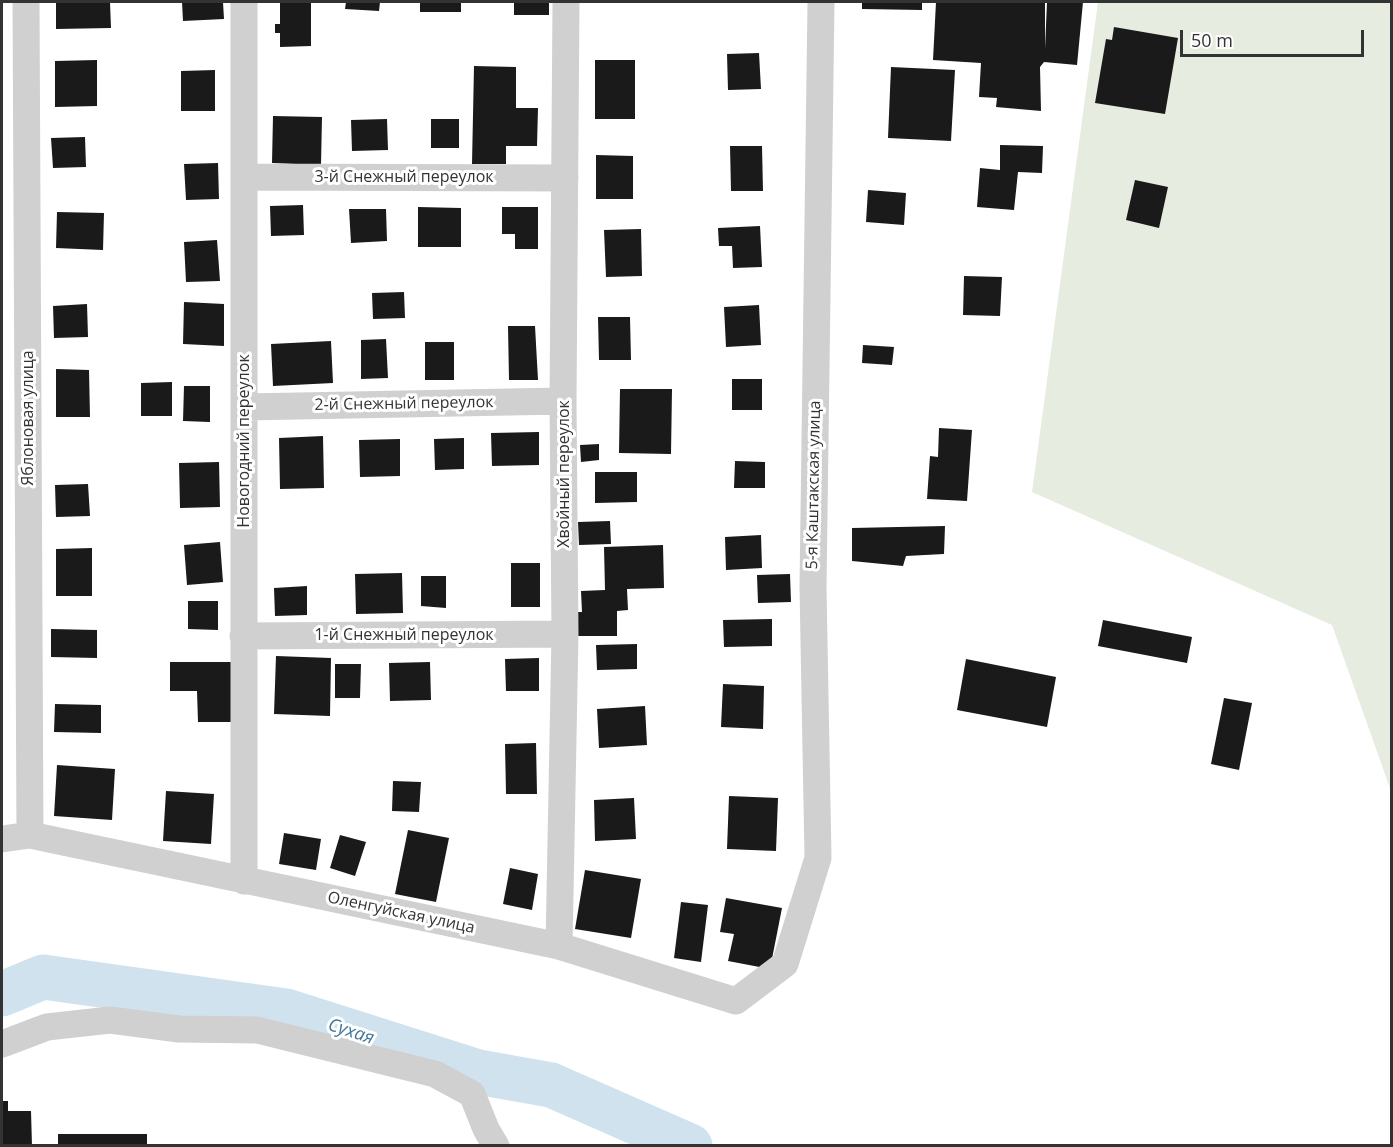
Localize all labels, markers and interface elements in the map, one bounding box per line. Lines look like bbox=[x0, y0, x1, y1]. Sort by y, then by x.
scale bar bbox=[1183, 18, 1368, 56]
text: 50 m bbox=[1191, 28, 1233, 52]
street label: 3-й Снежный переулок bbox=[314, 167, 494, 187]
street label: Яблоновая улица bbox=[18, 350, 38, 486]
street label: Новогодний переулок bbox=[234, 354, 254, 528]
street label: 2-й Снежный переулок bbox=[314, 393, 494, 415]
street label: Хвойный переулок bbox=[554, 400, 574, 548]
street label: 5-я Каштакская улица bbox=[803, 400, 825, 570]
street label: 1-й Снежный переулок bbox=[314, 625, 494, 645]
street label: Оленгуйская улица bbox=[326, 888, 476, 938]
water label: Сухая bbox=[325, 1014, 377, 1050]

